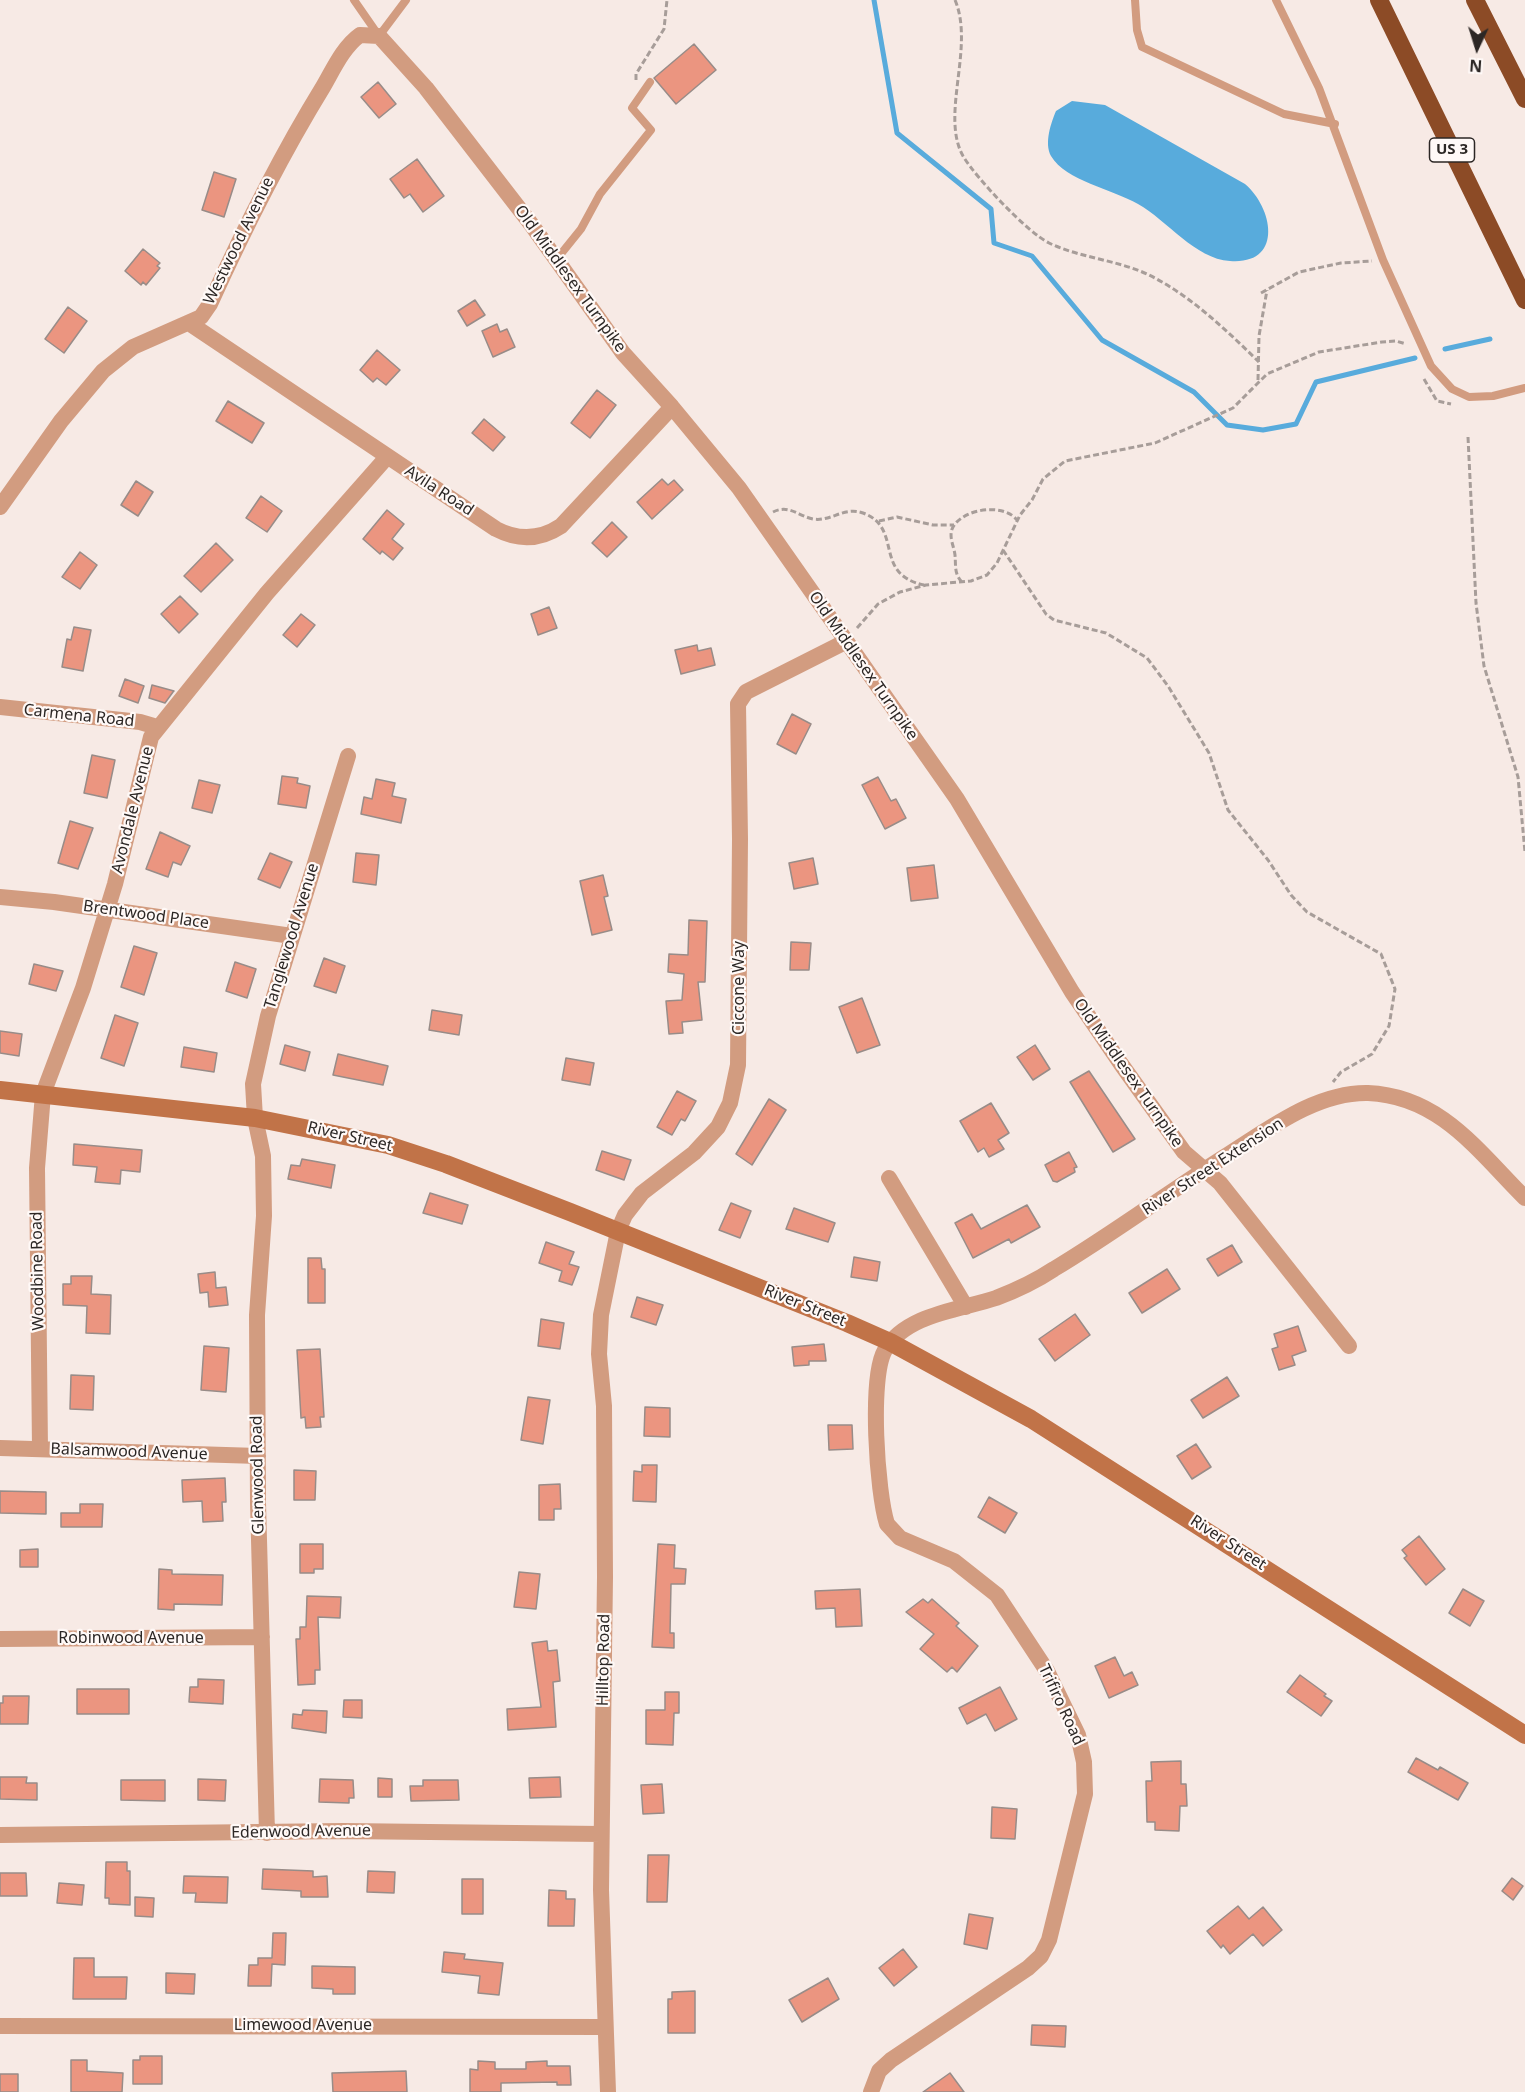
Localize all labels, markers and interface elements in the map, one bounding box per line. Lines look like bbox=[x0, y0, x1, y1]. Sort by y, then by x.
north arrow bbox=[1447, 18, 1507, 78]
text: N bbox=[1468, 55, 1483, 77]
road number: US 3 bbox=[1430, 138, 1474, 162]
street label: Westwood Avenue bbox=[200, 174, 278, 308]
street label: Old Middlesex Turnpike bbox=[510, 202, 630, 356]
street label: Avila Road bbox=[401, 462, 477, 520]
street label: Old Middlesex Turnpike bbox=[804, 588, 922, 744]
street label: Carmena Road bbox=[23, 701, 135, 731]
street label: Avondale Avenue bbox=[108, 744, 158, 876]
street label: Tanglewood Avenue bbox=[261, 861, 323, 1011]
street label: Brentwood Place bbox=[82, 897, 210, 933]
street label: Ciccone Way bbox=[729, 941, 749, 1035]
street label: Old Middlesex Turnpike bbox=[1069, 995, 1187, 1151]
street label: River Street Extension bbox=[1139, 1114, 1287, 1220]
street label: River Street bbox=[306, 1118, 394, 1156]
street label: Woodbine Road bbox=[27, 1211, 49, 1331]
street label: River Street bbox=[761, 1281, 849, 1331]
street label: Glenwood Road bbox=[247, 1415, 269, 1535]
street label: Balsamwood Avenue bbox=[50, 1440, 208, 1464]
street label: River Street bbox=[1186, 1511, 1270, 1575]
street label: Hilltop Road bbox=[594, 1614, 614, 1706]
street label: Robinwood Avenue bbox=[58, 1628, 204, 1648]
street label: Trifiro Road bbox=[1034, 1662, 1088, 1748]
street label: Edenwood Avenue bbox=[231, 1821, 371, 1843]
street label: Limewood Avenue bbox=[234, 2015, 372, 2035]

